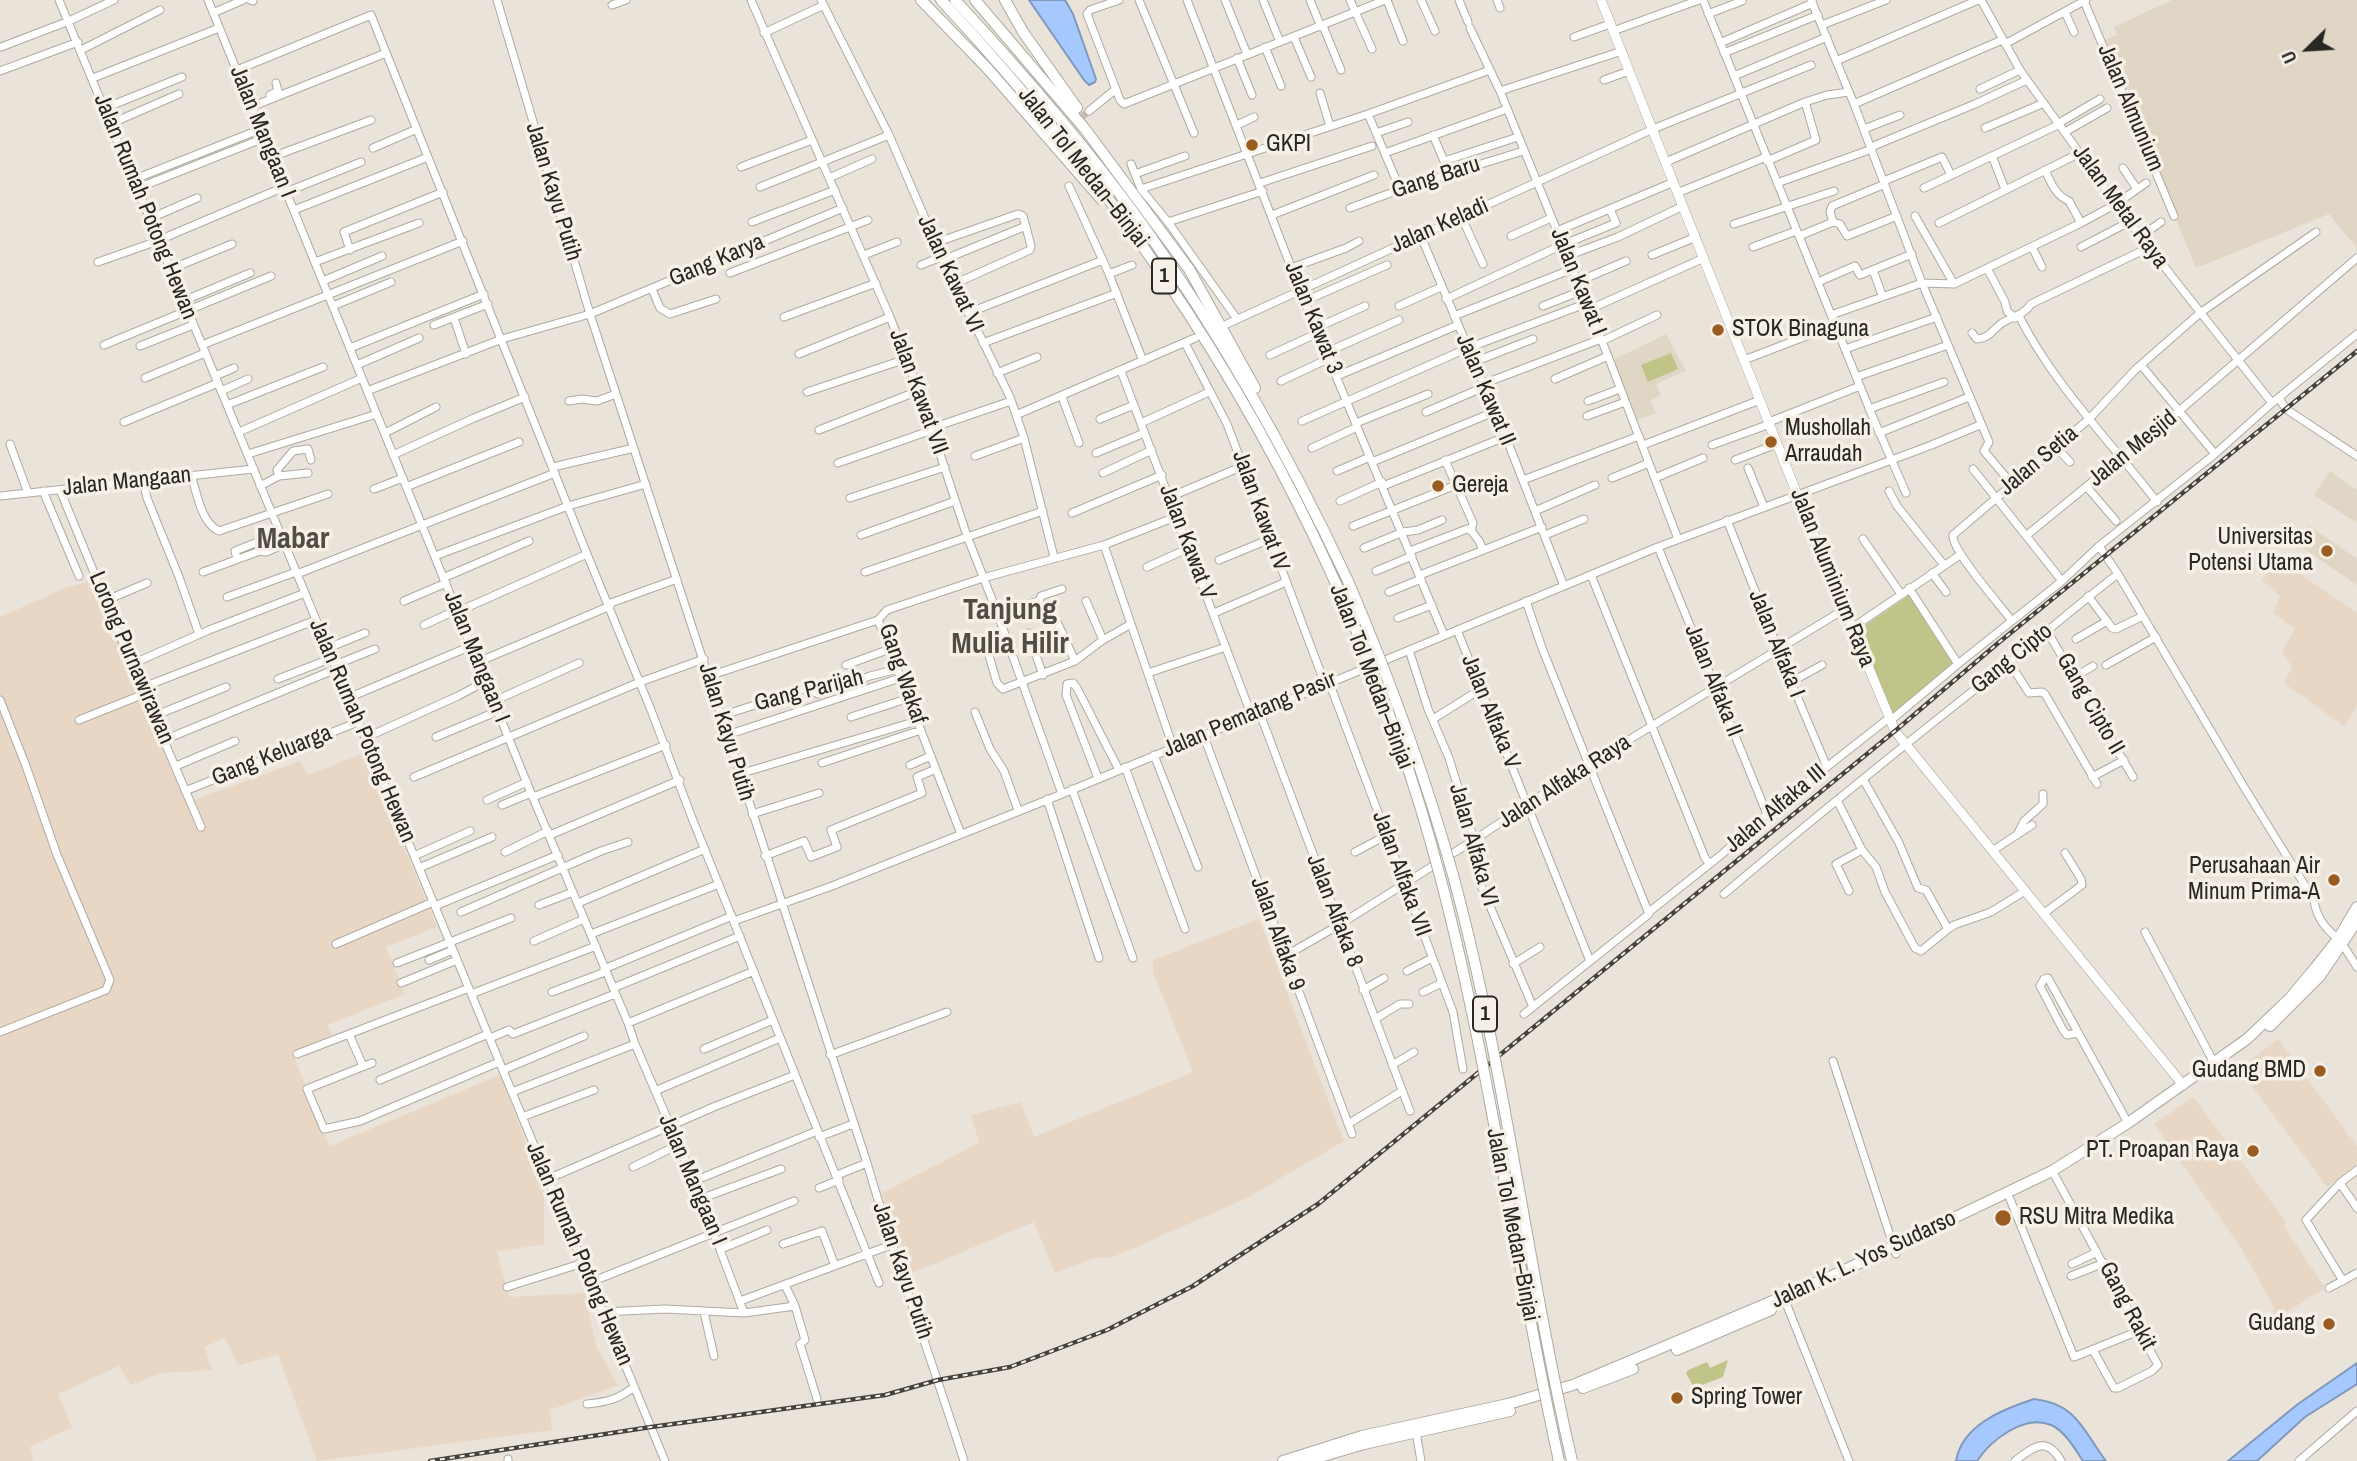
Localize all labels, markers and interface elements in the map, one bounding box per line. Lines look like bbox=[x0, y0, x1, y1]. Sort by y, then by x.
north arrow bbox=[2273, 14, 2343, 84]
street label: Jalan Almunium bbox=[2091, 40, 2169, 176]
text: U bbox=[2275, 47, 2303, 68]
street label: Jalan Mangaan I bbox=[223, 62, 301, 202]
street label: Jalan Tol Medan–Binjai bbox=[1012, 82, 1154, 254]
street label: Jalan Rumah Potong Hewan bbox=[87, 91, 203, 323]
street label: Jalan Kayu Putih bbox=[519, 120, 587, 264]
place label: GKPI bbox=[1266, 131, 1311, 159]
marker: GKPI bbox=[1244, 137, 1260, 153]
street label: Jalan Metal Raya bbox=[2066, 140, 2174, 274]
street label: Gang Baru bbox=[1388, 151, 1484, 205]
street label: Jalan Keladi bbox=[1387, 192, 1493, 260]
street label: Jalan Kawat VI bbox=[911, 211, 989, 337]
street label: Jalan Kawat I bbox=[1544, 224, 1612, 340]
street label: Gang Karya bbox=[665, 229, 769, 293]
road number: 1 bbox=[1152, 258, 1176, 294]
street label: Jalan Kawat 3 bbox=[1278, 258, 1348, 378]
place label: STOK Binaguna bbox=[1732, 316, 1869, 344]
marker: STOK Binaguna bbox=[1710, 322, 1726, 338]
street label: Jalan Kawat VII bbox=[883, 326, 953, 458]
street label: Jalan Kawat II bbox=[1449, 330, 1521, 450]
street label: Jalan Mesjid bbox=[2083, 405, 2183, 493]
place label: Mushollah Arraudah bbox=[1785, 415, 1871, 469]
street label: Jalan Setia bbox=[1994, 420, 2084, 502]
marker: Mushollah Arraudah bbox=[1763, 434, 1779, 450]
street label: Jalan Kawat IV bbox=[1226, 447, 1294, 575]
street label: Jalan Mangaan bbox=[61, 462, 193, 502]
place label: Gereja bbox=[1452, 472, 1509, 500]
marker: Gereja bbox=[1430, 478, 1446, 494]
street label: Jalan Kawat V bbox=[1153, 481, 1221, 603]
street label: Jalan Aluminium Raya bbox=[1784, 485, 1880, 671]
district label: Mabar bbox=[257, 522, 329, 558]
place label: Universitas Potensi Utama bbox=[2188, 524, 2313, 578]
marker: Universitas Potensi Utama bbox=[2319, 543, 2335, 559]
street label: Lorong Purnawirawan bbox=[82, 568, 180, 748]
street label: Jalan Tol Medan–Binjai bbox=[1323, 581, 1419, 773]
street label: Jalan Alfaka I bbox=[1742, 586, 1810, 702]
street label: Jalan Mangaan I bbox=[437, 587, 515, 727]
district label: Tanjung Mulia Hilir bbox=[951, 593, 1069, 664]
street label: Jalan Rumah Potong Hewan bbox=[302, 615, 422, 847]
street label: Gang Cipto bbox=[1966, 618, 2058, 700]
street label: Gang Wakaf bbox=[872, 620, 932, 728]
street label: Jalan Alfaka II bbox=[1678, 621, 1748, 741]
street label: Gang Cipto II bbox=[2050, 649, 2130, 759]
street label: Jalan Alfaka V bbox=[1455, 651, 1525, 773]
street label: Jalan Kayu Putih bbox=[692, 660, 760, 804]
street label: Gang Parijah bbox=[752, 664, 866, 718]
street label: Jalan Pematang Pasir bbox=[1159, 666, 1341, 764]
street label: Gang Keluarga bbox=[208, 719, 336, 793]
street label: Jalan Alfaka Raya bbox=[1494, 729, 1636, 835]
street label: Jalan Alfaka III bbox=[1720, 759, 1832, 859]
street label: Jalan Alfaka VI bbox=[1442, 781, 1504, 909]
street label: Jalan Alfaka VII bbox=[1366, 808, 1436, 940]
street label: Jalan Alfaka 8 bbox=[1300, 851, 1368, 971]
place label: Perusahaan Air Minum Prima-A bbox=[2188, 853, 2320, 907]
marker: Perusahaan Air Minum Prima-A bbox=[2326, 872, 2342, 888]
street label: Jalan Alfaka 9 bbox=[1244, 874, 1310, 994]
road number: 1 bbox=[1473, 996, 1497, 1032]
place label: Gudang BMD bbox=[2192, 1057, 2306, 1085]
marker: Gudang BMD bbox=[2312, 1063, 2328, 1079]
street label: Jalan Mangaan I bbox=[652, 1110, 732, 1250]
street label: Jalan Tol Medan–Binjai bbox=[1480, 1126, 1544, 1324]
place label: PT. Proapan Raya bbox=[2086, 1137, 2239, 1165]
street label: Jalan Rumah Potong Hewan bbox=[519, 1138, 639, 1370]
marker: PT. Proapan Raya bbox=[2245, 1143, 2261, 1159]
street label: Jalan Kayu Putih bbox=[866, 1199, 938, 1343]
place label: RSU Mitra Medika bbox=[2019, 1204, 2174, 1232]
street label: Jalan K. L. Yos Sudarso bbox=[1767, 1205, 1961, 1315]
marker: RSU Mitra Medika bbox=[1993, 1208, 2013, 1228]
street label: Gang Rakit bbox=[2092, 1257, 2162, 1355]
place label: Gudang bbox=[2248, 1310, 2315, 1338]
marker: Gudang bbox=[2321, 1316, 2337, 1332]
place label: Spring Tower bbox=[1691, 1384, 1802, 1412]
marker: Spring Tower bbox=[1669, 1390, 1685, 1406]

